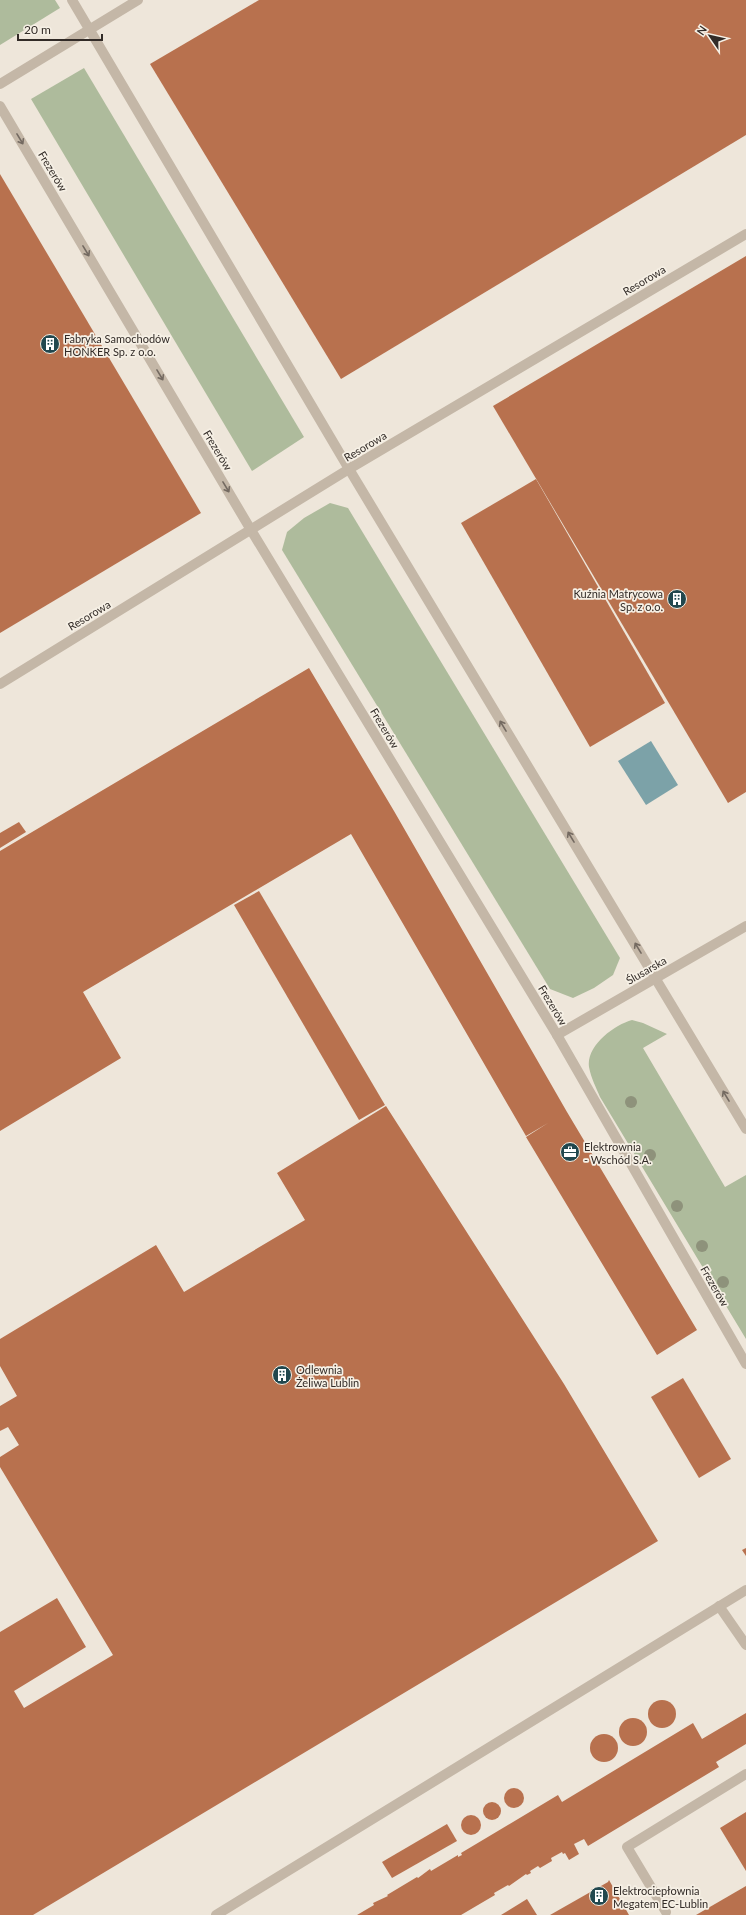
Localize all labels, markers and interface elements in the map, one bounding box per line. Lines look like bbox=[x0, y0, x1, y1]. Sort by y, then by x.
scale bar bbox=[18, 16, 102, 42]
north arrow bbox=[690, 16, 730, 56]
text: 20 m bbox=[24, 22, 51, 37]
text: N bbox=[694, 23, 709, 37]
one-way arrow bbox=[16, 133, 24, 145]
street label: Frezerów bbox=[36, 149, 70, 194]
one-way arrow bbox=[83, 245, 91, 257]
street label: Resorowa bbox=[620, 262, 668, 298]
place label: Fabryka Samochodów HONKER Sp. z o.o. bbox=[64, 332, 170, 358]
building icon: Fabryka Samochodów HONKER Sp. z o.o. bbox=[39, 333, 61, 355]
one-way arrow bbox=[156, 369, 164, 381]
street label: Frezerów bbox=[201, 428, 235, 473]
street label: Resorowa bbox=[341, 428, 389, 464]
one-way arrow bbox=[222, 481, 230, 492]
place label: Kuźnia Matrycowa Sp. z o.o. bbox=[574, 587, 663, 613]
building icon: Kuźnia Matrycowa Sp. z o.o. bbox=[666, 588, 688, 610]
street label: Resorowa bbox=[65, 597, 113, 633]
street label: Frezerów bbox=[368, 706, 402, 751]
one-way arrow bbox=[499, 720, 507, 732]
one-way arrow bbox=[566, 831, 574, 843]
one-way arrow bbox=[633, 942, 641, 954]
street label: Ślusarska bbox=[623, 953, 669, 987]
street label: Frezerów bbox=[536, 983, 570, 1028]
one-way arrow bbox=[722, 1091, 730, 1102]
place label: Elektrownia - Wschód S.A. bbox=[584, 1140, 652, 1166]
office icon: Elektrownia - Wschód S.A. bbox=[559, 1141, 581, 1163]
street label: Frezerów bbox=[698, 1263, 732, 1309]
place label: Odlewnia Żeliwa Lublin bbox=[296, 1363, 359, 1389]
building icon: Odlewnia Żeliwa Lublin bbox=[271, 1364, 293, 1386]
place label: Elektrociepłownia Megatem EC-Lublin bbox=[613, 1884, 708, 1910]
building icon: Elektrociepłownia Megatem EC-Lublin bbox=[588, 1885, 610, 1907]

